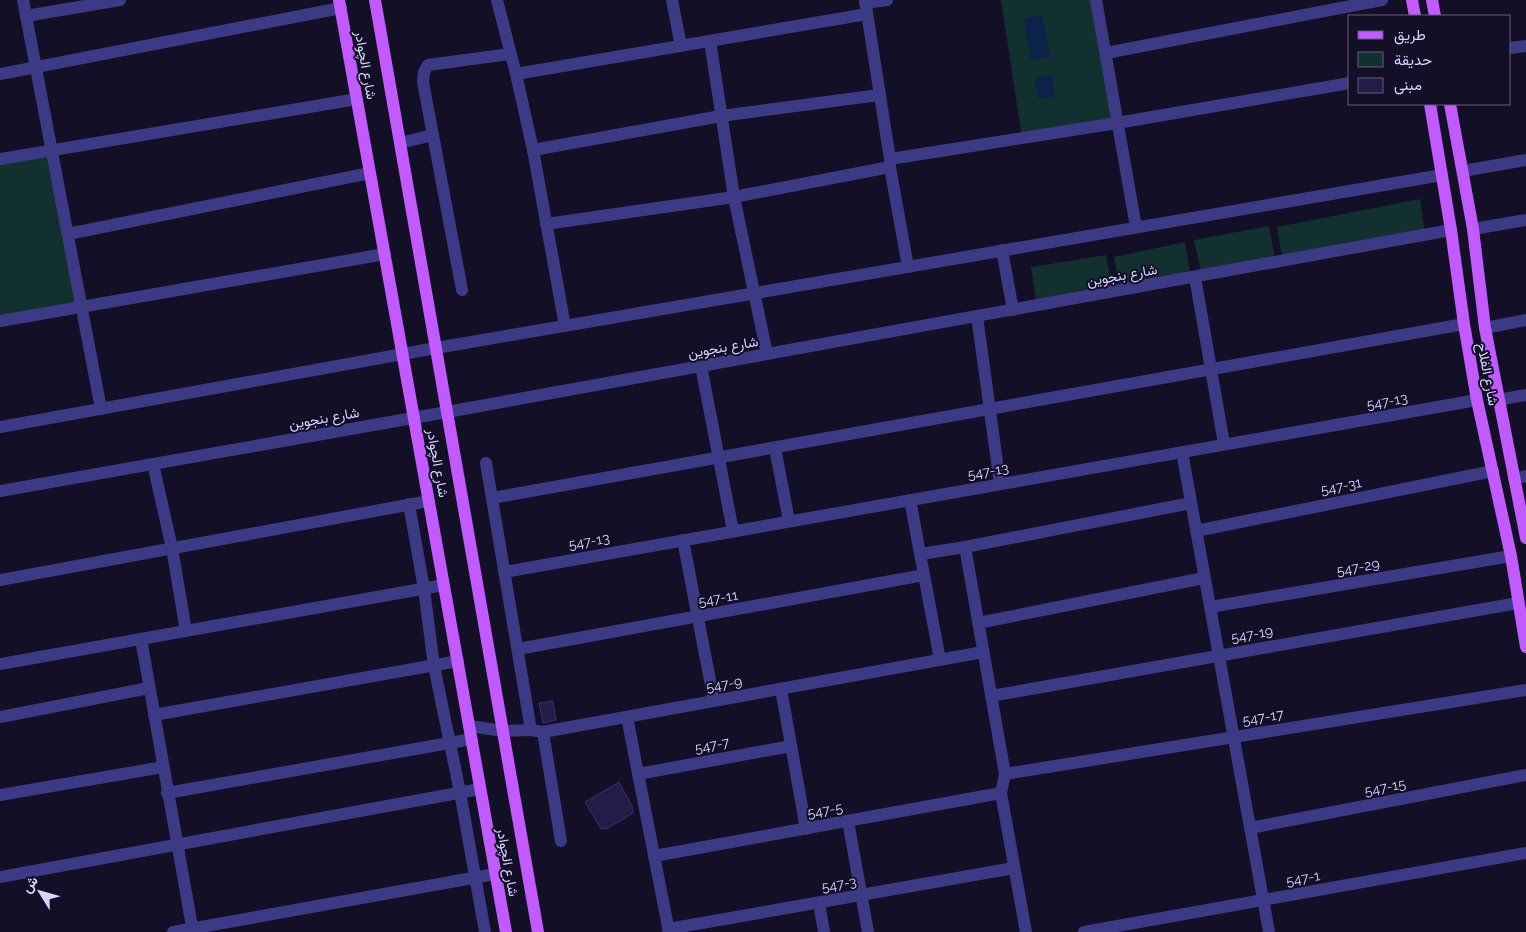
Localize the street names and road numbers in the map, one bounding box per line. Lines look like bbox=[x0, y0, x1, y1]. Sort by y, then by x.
street label: شارع الچوادر bbox=[349, 28, 380, 101]
street label: شارع بنجوين bbox=[1086, 261, 1159, 292]
street label: شارع بنجوين bbox=[687, 333, 760, 364]
street label: شارع الفلاح bbox=[1471, 341, 1502, 407]
street label: 547-13 bbox=[1365, 390, 1409, 412]
street label: شارع بنجوين bbox=[288, 404, 361, 435]
street label: شارع الچوادر bbox=[421, 426, 452, 499]
street label: 547-13 bbox=[966, 460, 1010, 482]
street label: 547-31 bbox=[1319, 474, 1363, 498]
street label: 547-13 bbox=[567, 530, 611, 552]
street label: 547-29 bbox=[1335, 555, 1381, 579]
street label: 547-11 bbox=[697, 587, 739, 609]
street label: 547-19 bbox=[1230, 622, 1274, 646]
street label: 547-9 bbox=[705, 673, 743, 695]
street label: 547-17 bbox=[1241, 706, 1285, 728]
street label: 547-7 bbox=[693, 734, 731, 756]
street label: 547-15 bbox=[1363, 775, 1407, 799]
street label: 547-5 bbox=[806, 799, 844, 821]
street label: شارع الچوادر bbox=[491, 825, 522, 898]
street label: 547-1 bbox=[1285, 867, 1321, 889]
street label: 547-3 bbox=[820, 873, 858, 895]

